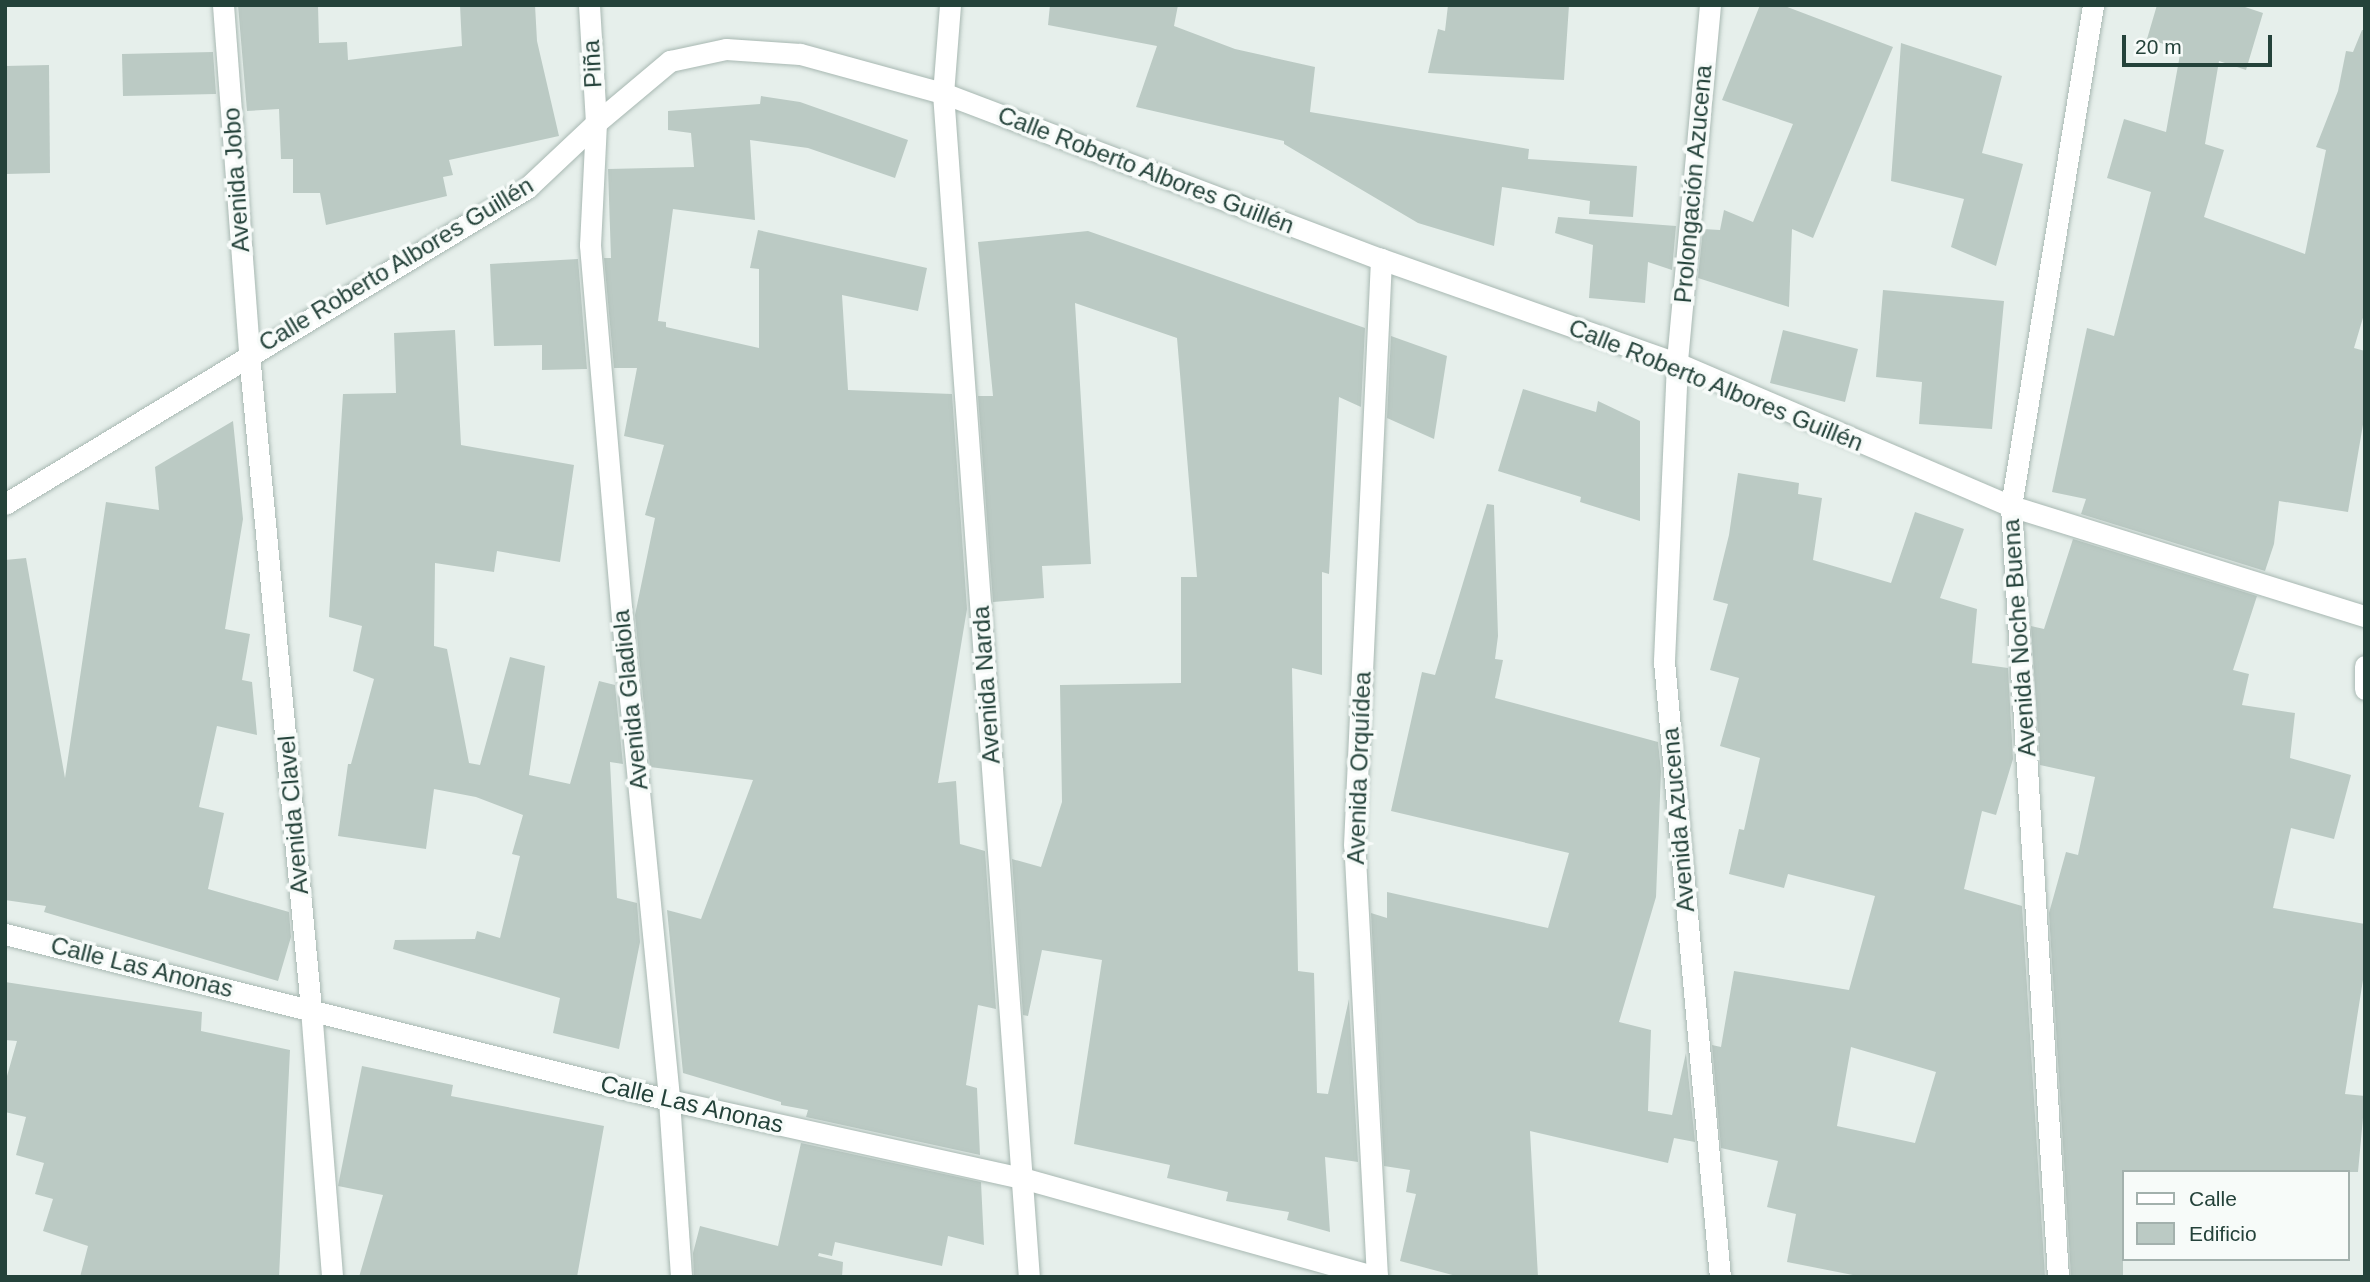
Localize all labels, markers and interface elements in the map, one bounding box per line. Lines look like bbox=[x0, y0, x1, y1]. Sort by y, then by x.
scale bar bbox=[2125, 21, 2276, 65]
text: 20 m bbox=[2135, 35, 2182, 58]
street label: Piña bbox=[576, 39, 608, 89]
street label: Prolongación Azucena bbox=[1668, 63, 1718, 305]
street label: Calle Roberto Albores Guillén bbox=[993, 100, 1299, 240]
street label: Avenida Jobo bbox=[217, 107, 255, 253]
street label: Calle Roberto Albores Guillén bbox=[253, 170, 539, 358]
street label: Calle Roberto Albores Guillén bbox=[1564, 312, 1868, 458]
street label: Avenida Noche Buena bbox=[1996, 518, 2042, 758]
street label: Avenida Narda bbox=[966, 605, 1006, 765]
street label: Avenida Gladiola bbox=[606, 608, 654, 792]
street label: Avenida Orquídea bbox=[1341, 671, 1377, 865]
street label: Avenida Azucena bbox=[1656, 726, 1700, 914]
street label: Avenida Clavel bbox=[272, 734, 314, 896]
street label: Calle Las Anonas bbox=[47, 930, 237, 1004]
street label: Calle Las Anonas bbox=[597, 1069, 787, 1139]
legend bbox=[2122, 1170, 2349, 1261]
text: Calle bbox=[2189, 1187, 2237, 1210]
text: Edificio bbox=[2189, 1222, 2257, 1245]

